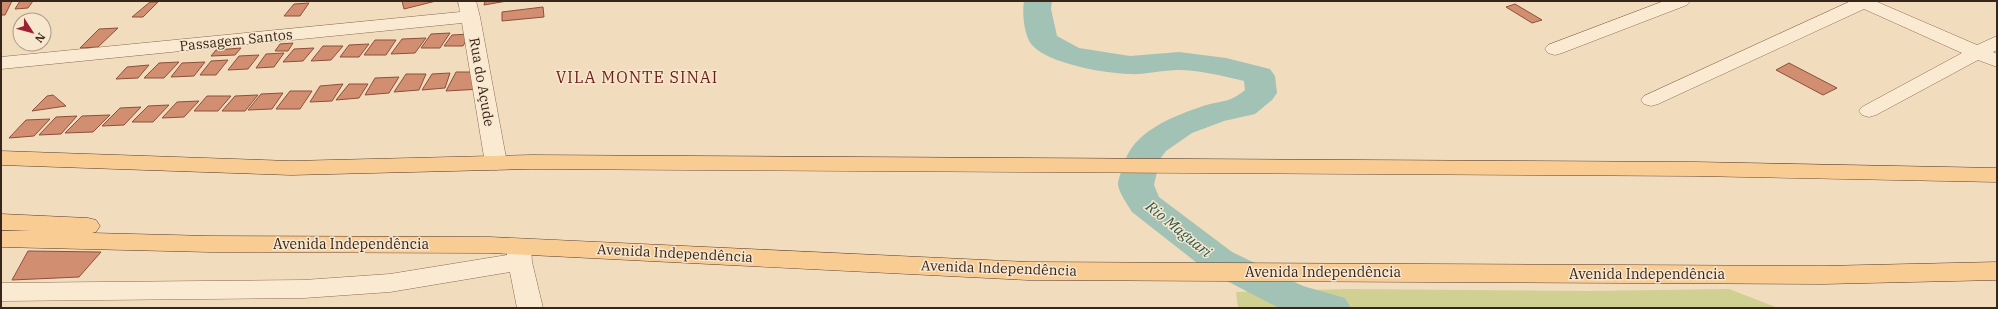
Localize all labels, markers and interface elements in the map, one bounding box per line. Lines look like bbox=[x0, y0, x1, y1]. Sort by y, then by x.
north arrow bbox=[12, 12, 52, 52]
street label: Passagem Santos bbox=[179, 25, 294, 55]
text: N bbox=[32, 30, 48, 46]
street label: Rua do Açude bbox=[465, 36, 499, 128]
district label: VILA MONTE SINAI bbox=[556, 67, 718, 87]
water label: Rio Maguari bbox=[1141, 196, 1216, 262]
street label: Avenida Independência bbox=[273, 235, 429, 253]
street label: Avenida Independência bbox=[597, 240, 754, 266]
street label: Avenida Independência bbox=[921, 256, 1078, 280]
street label: Avenida Independência bbox=[1245, 263, 1401, 281]
street label: Avenida Independência bbox=[1569, 265, 1725, 283]

